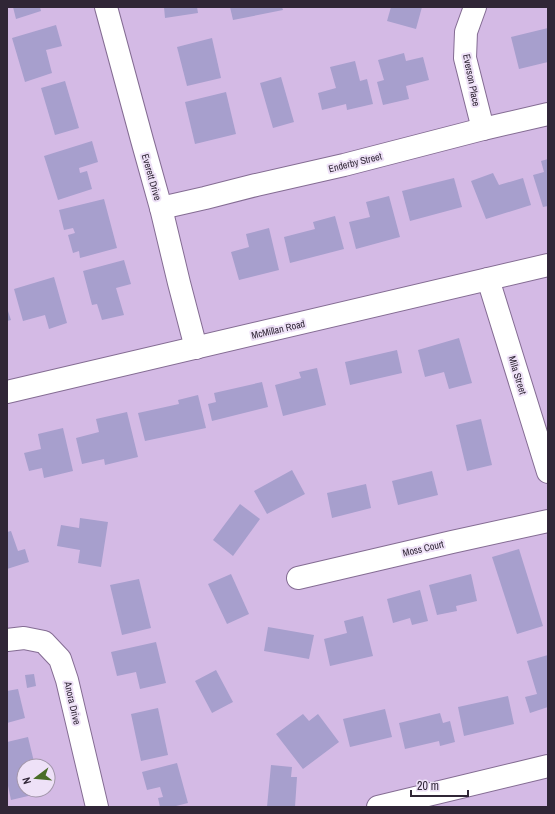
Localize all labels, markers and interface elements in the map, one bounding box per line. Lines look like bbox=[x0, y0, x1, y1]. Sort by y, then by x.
street label: Everson Place bbox=[460, 53, 483, 108]
street label: Enderby Street bbox=[327, 149, 384, 175]
street label: Everett Drive bbox=[139, 152, 164, 202]
street label: McMillan Road bbox=[250, 317, 306, 342]
street label: Mila Street bbox=[506, 354, 530, 397]
street label: Moss Court bbox=[401, 537, 446, 560]
street label: Anora Drive bbox=[61, 679, 84, 726]
north arrow bbox=[16, 758, 56, 798]
scale bar bbox=[411, 772, 468, 798]
text: N bbox=[19, 776, 34, 786]
text: 20 m bbox=[417, 778, 439, 794]

